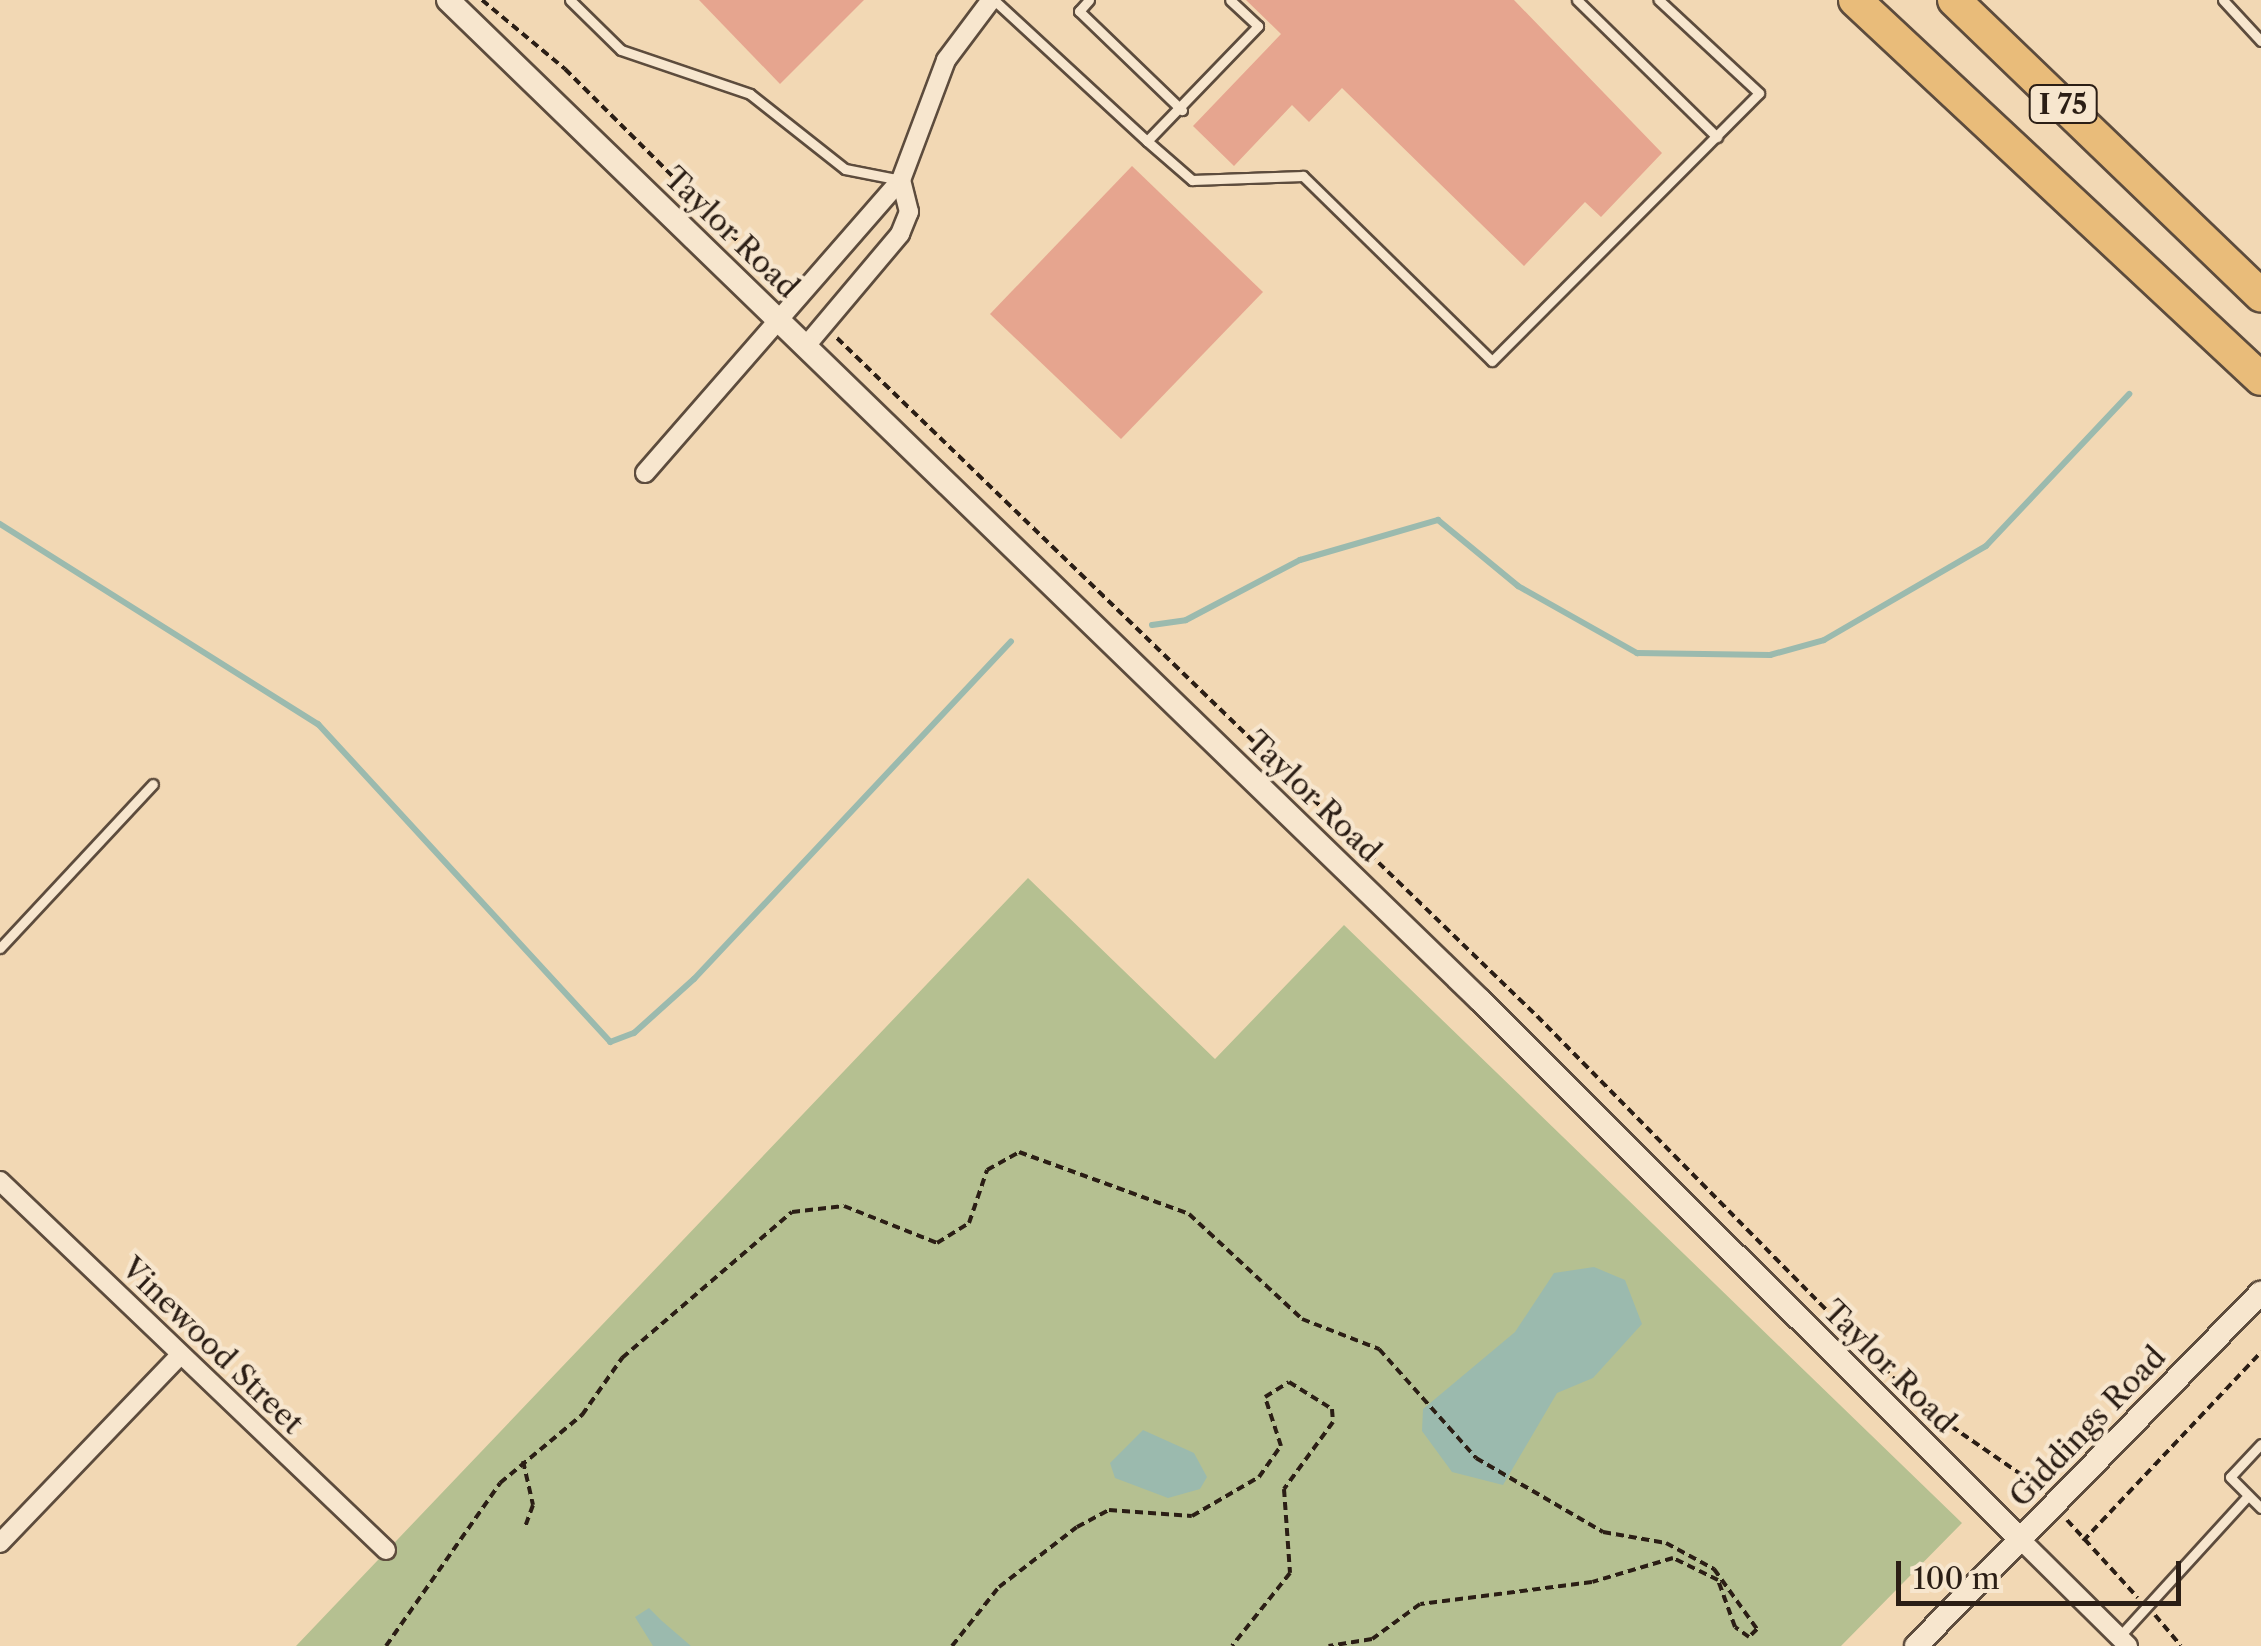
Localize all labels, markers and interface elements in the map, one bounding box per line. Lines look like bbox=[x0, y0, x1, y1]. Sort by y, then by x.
road number: I 75 bbox=[2028, 81, 2098, 127]
street label: Taylor Road bbox=[656, 160, 806, 306]
street label: Taylor Road bbox=[1238, 724, 1388, 870]
street label: Vinewood Street bbox=[114, 1250, 310, 1442]
street label: Taylor Road bbox=[1815, 1293, 1963, 1441]
street label: Giddings Road bbox=[2003, 1339, 2173, 1515]
scale bar bbox=[1901, 1541, 2186, 1603]
text: 100 m bbox=[1913, 1560, 2000, 1597]

